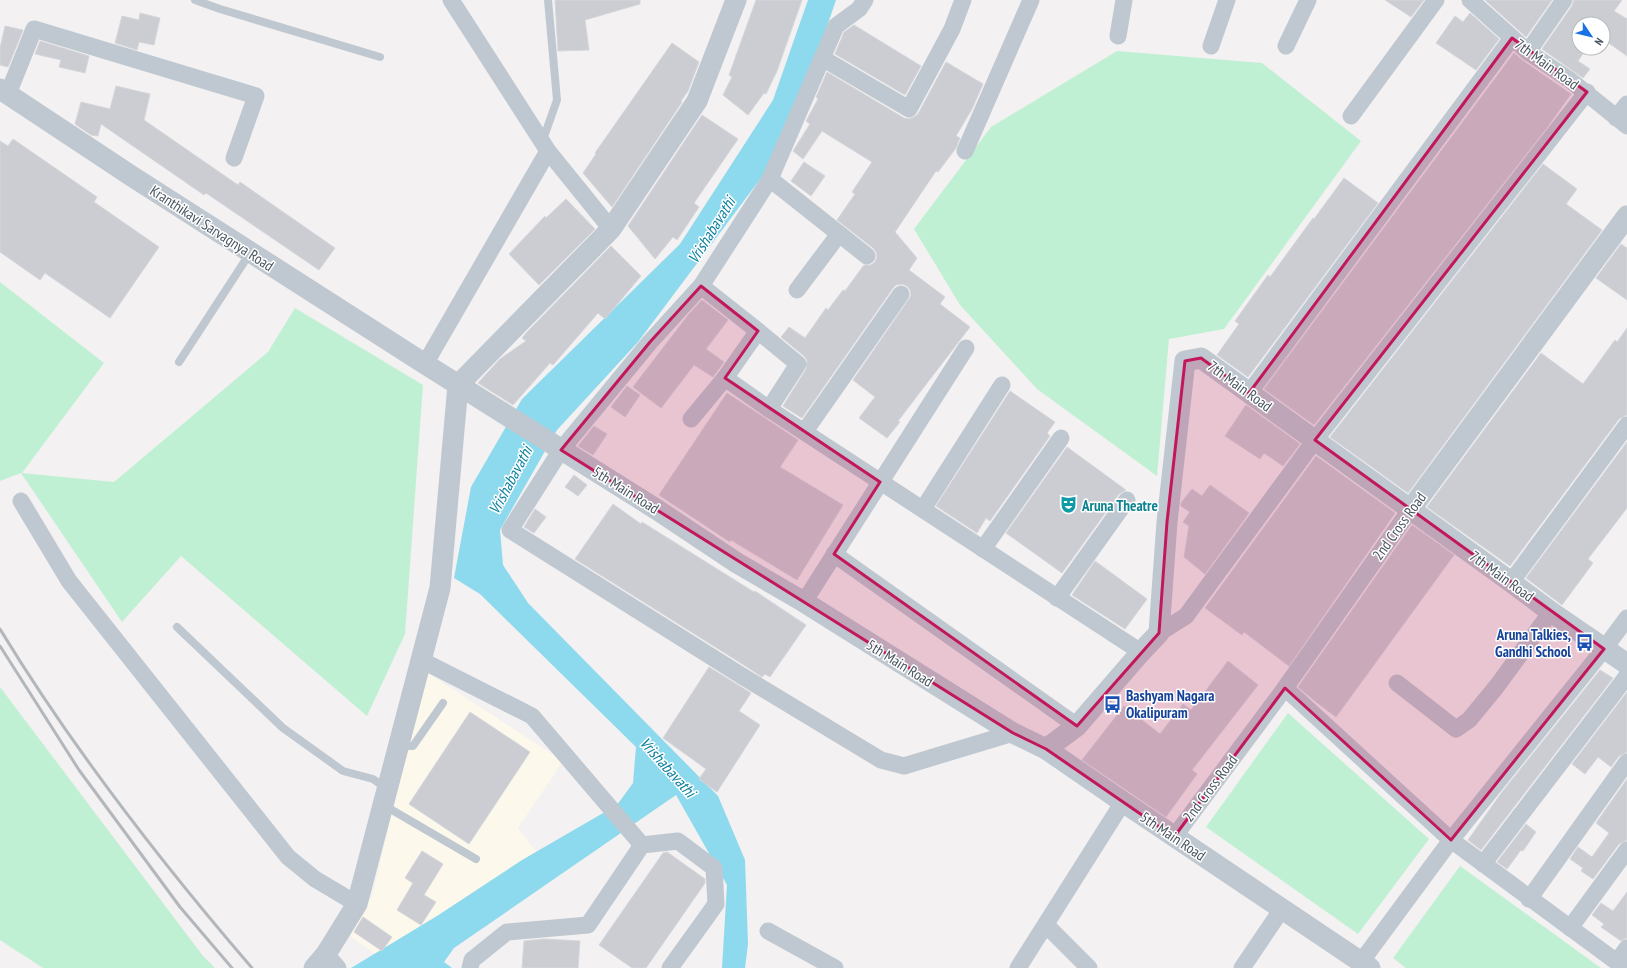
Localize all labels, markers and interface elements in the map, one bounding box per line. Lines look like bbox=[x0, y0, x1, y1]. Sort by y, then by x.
north arrow bbox=[1571, 16, 1611, 56]
street label: 7th Main Road bbox=[1511, 34, 1583, 94]
text: N bbox=[1592, 35, 1607, 48]
street label: Kranthikavi Sarvagnya Road bbox=[147, 181, 277, 275]
water label: Vrishabavathi bbox=[683, 191, 741, 267]
street label: 7th Main Road bbox=[1204, 356, 1276, 416]
water label: Vrishabavathi bbox=[484, 440, 537, 518]
street label: 5th Main Road bbox=[589, 462, 663, 518]
street label: 2nd Cross Road bbox=[1368, 488, 1430, 564]
theatre icon: Aruna Theatre bbox=[1059, 495, 1079, 515]
place label: Aruna Theatre bbox=[1081, 496, 1158, 515]
street label: 7th Main Road bbox=[1466, 546, 1538, 606]
place label: Aruna Talkies, Gandhi School bbox=[1495, 625, 1571, 661]
bus stop icon: Aruna Talkies, Gandhi School bbox=[1574, 633, 1594, 653]
street label: 5th Main Road bbox=[863, 635, 937, 691]
place label: Bashyam Nagara Okalipuram bbox=[1126, 686, 1214, 722]
bus stop icon: Bashyam Nagara Okalipuram bbox=[1103, 694, 1123, 714]
water label: Vrishabavathi bbox=[636, 733, 702, 803]
street label: 2nd Cross Road bbox=[1179, 751, 1241, 825]
street label: 5th Main Road bbox=[1137, 807, 1209, 865]

